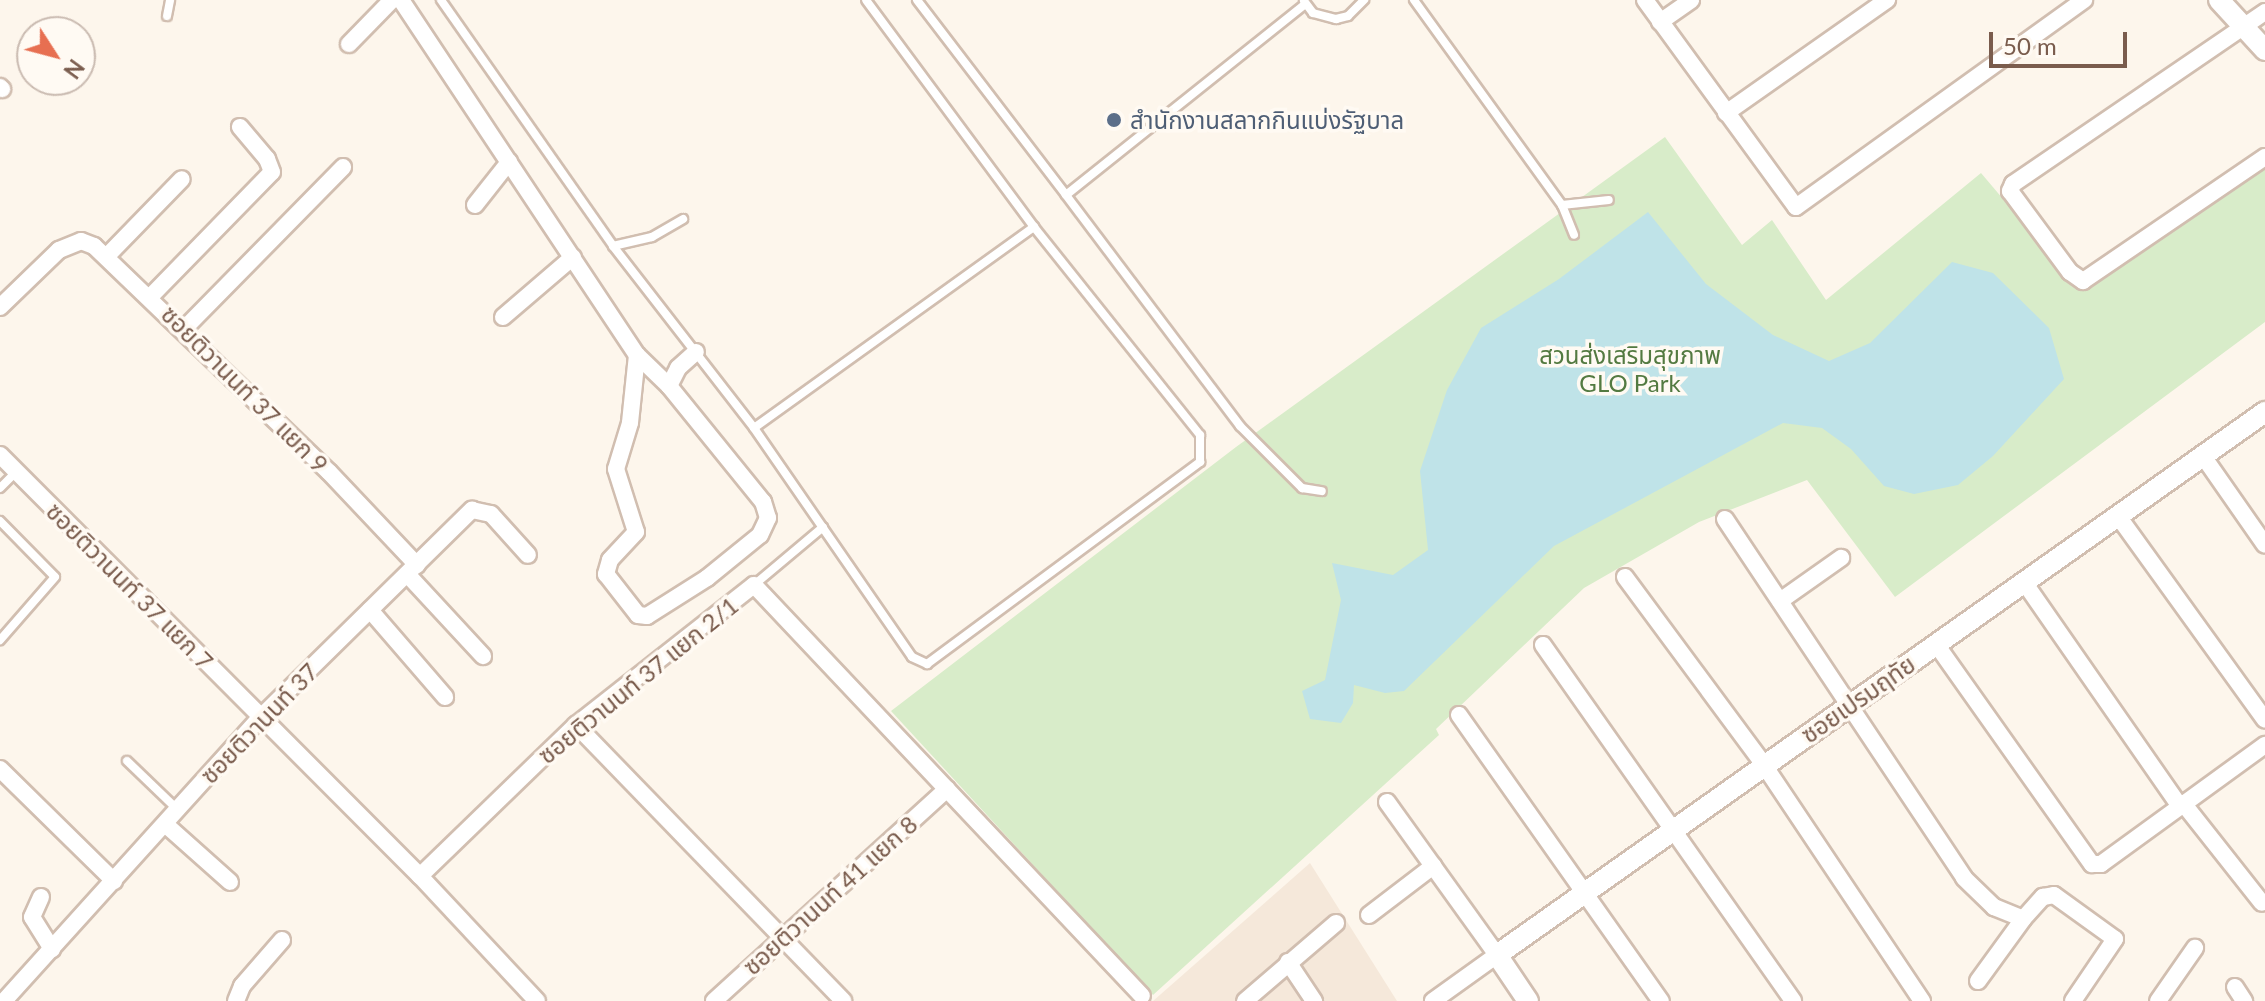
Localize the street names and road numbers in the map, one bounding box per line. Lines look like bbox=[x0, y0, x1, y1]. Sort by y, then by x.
street label: ซอยติวานนท์ 37 แยก 9 bbox=[156, 300, 334, 478]
street label: ซอยติวานนท์ 37 แยก 7 bbox=[41, 497, 219, 675]
street label: ซอยติวานนท์ 37 แยก 2/1 bbox=[532, 591, 744, 769]
street label: ซอยเปรมฤทัย bbox=[1795, 649, 1921, 749]
street label: ซอยติวานนท์ 37 bbox=[194, 657, 324, 789]
street label: ซอยติวานนท์ 41 แยก 8 bbox=[737, 809, 923, 981]

